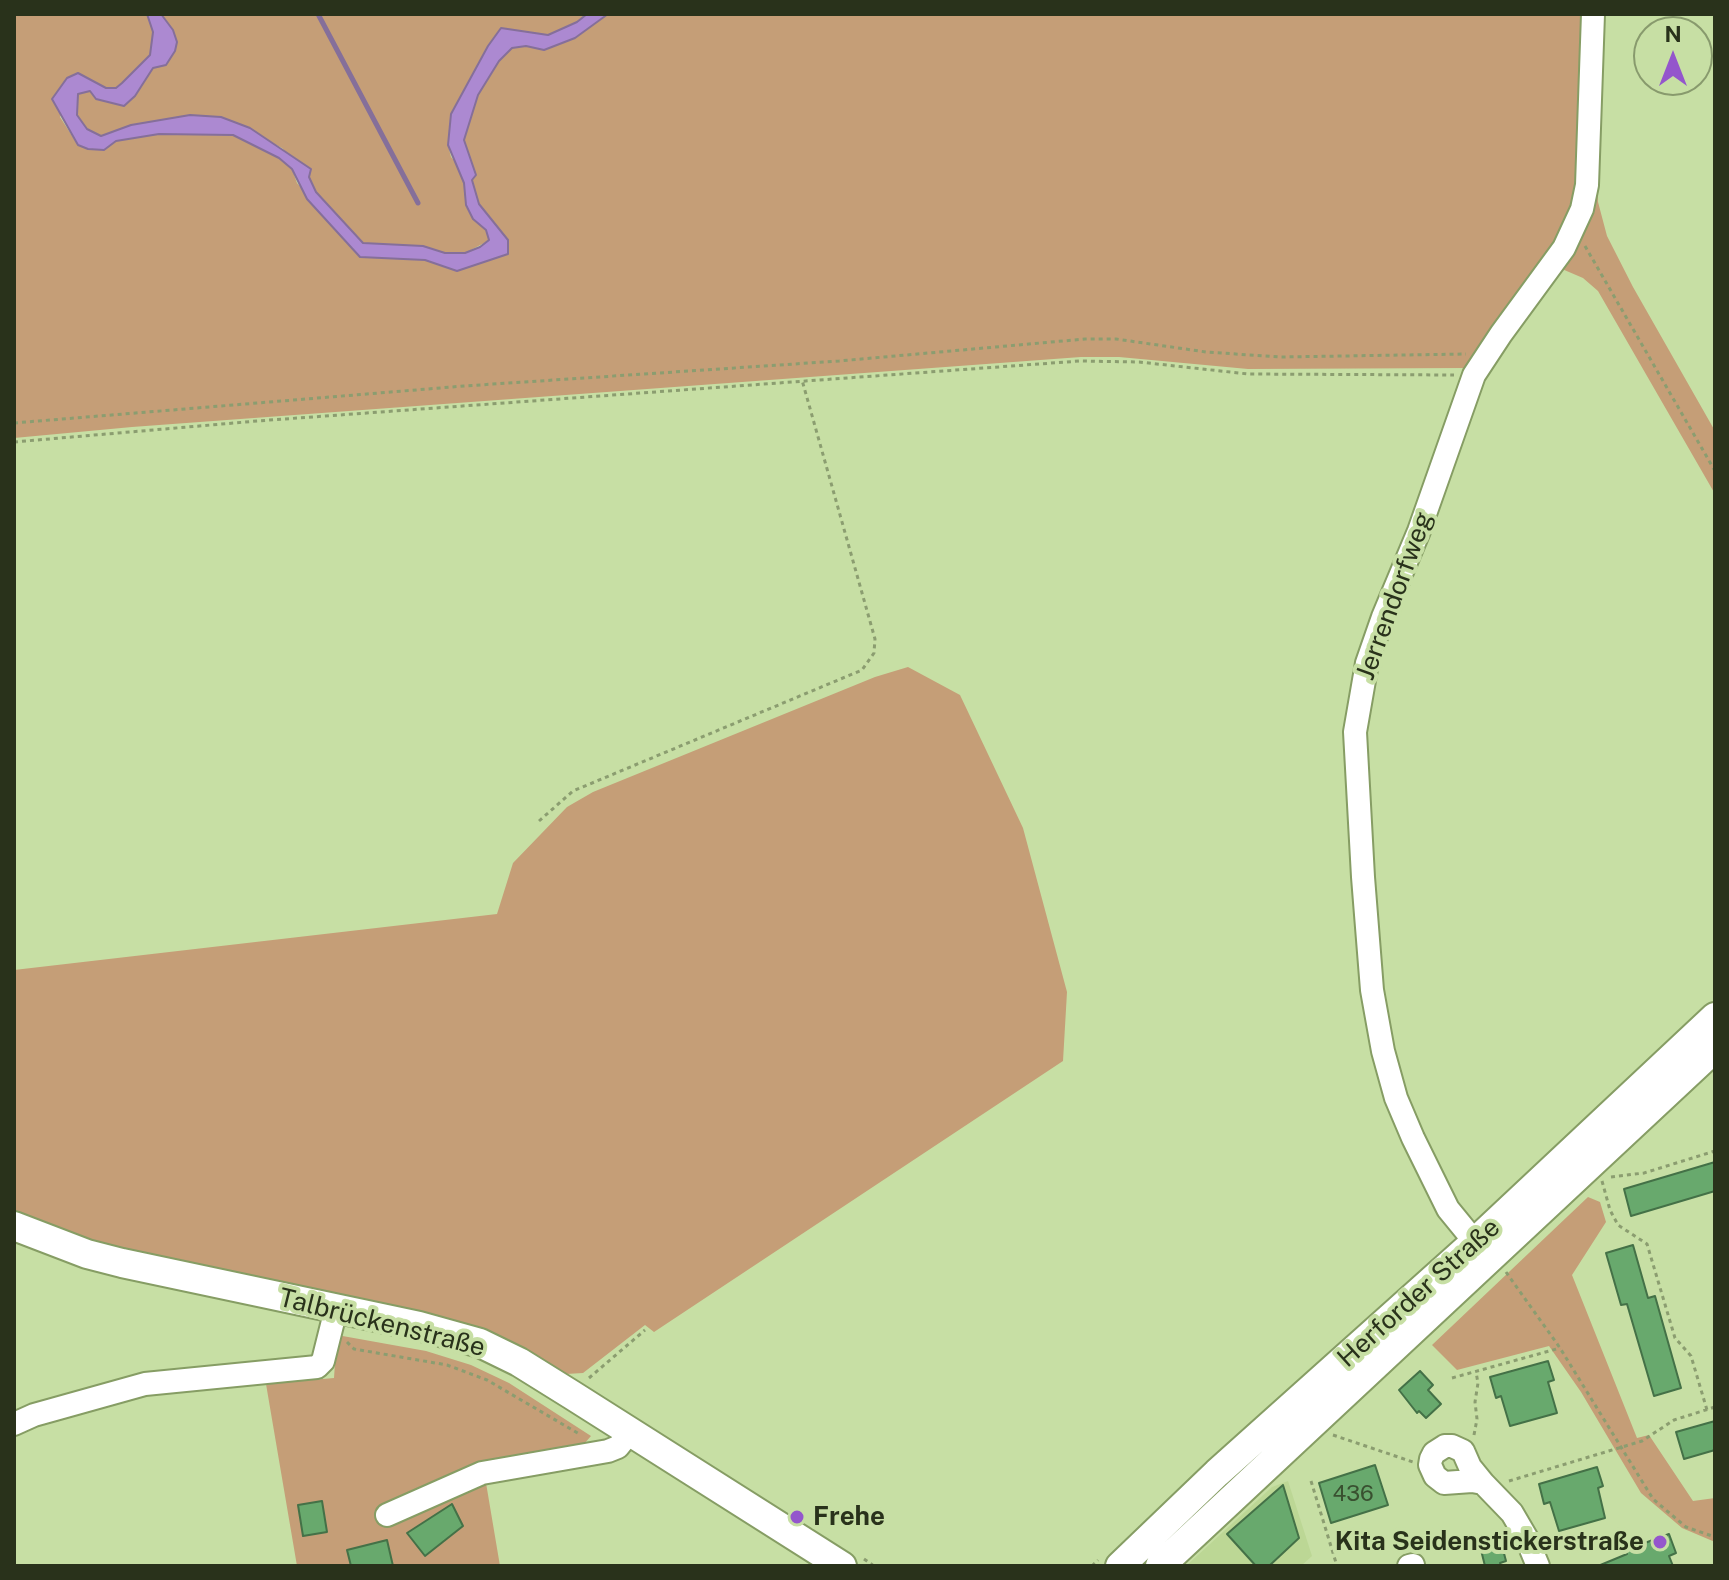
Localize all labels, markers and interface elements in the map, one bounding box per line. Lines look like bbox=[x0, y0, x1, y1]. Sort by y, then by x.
north arrow bbox=[1633, 16, 1713, 96]
text: N bbox=[1664, 21, 1682, 47]
street label: Jerrendorfweg bbox=[1350, 508, 1440, 684]
street label: Herforder Straße bbox=[1331, 1212, 1507, 1374]
street label: Talbrückenstraße bbox=[276, 1282, 488, 1364]
house number: 436 bbox=[1332, 1481, 1374, 1507]
place label: Frehe bbox=[813, 1501, 885, 1533]
marker: Frehe bbox=[788, 1508, 806, 1526]
place label: Kita Seidenstickerstraße bbox=[1335, 1526, 1644, 1558]
marker: Kita Seidenstickerstraße bbox=[1651, 1533, 1669, 1551]

